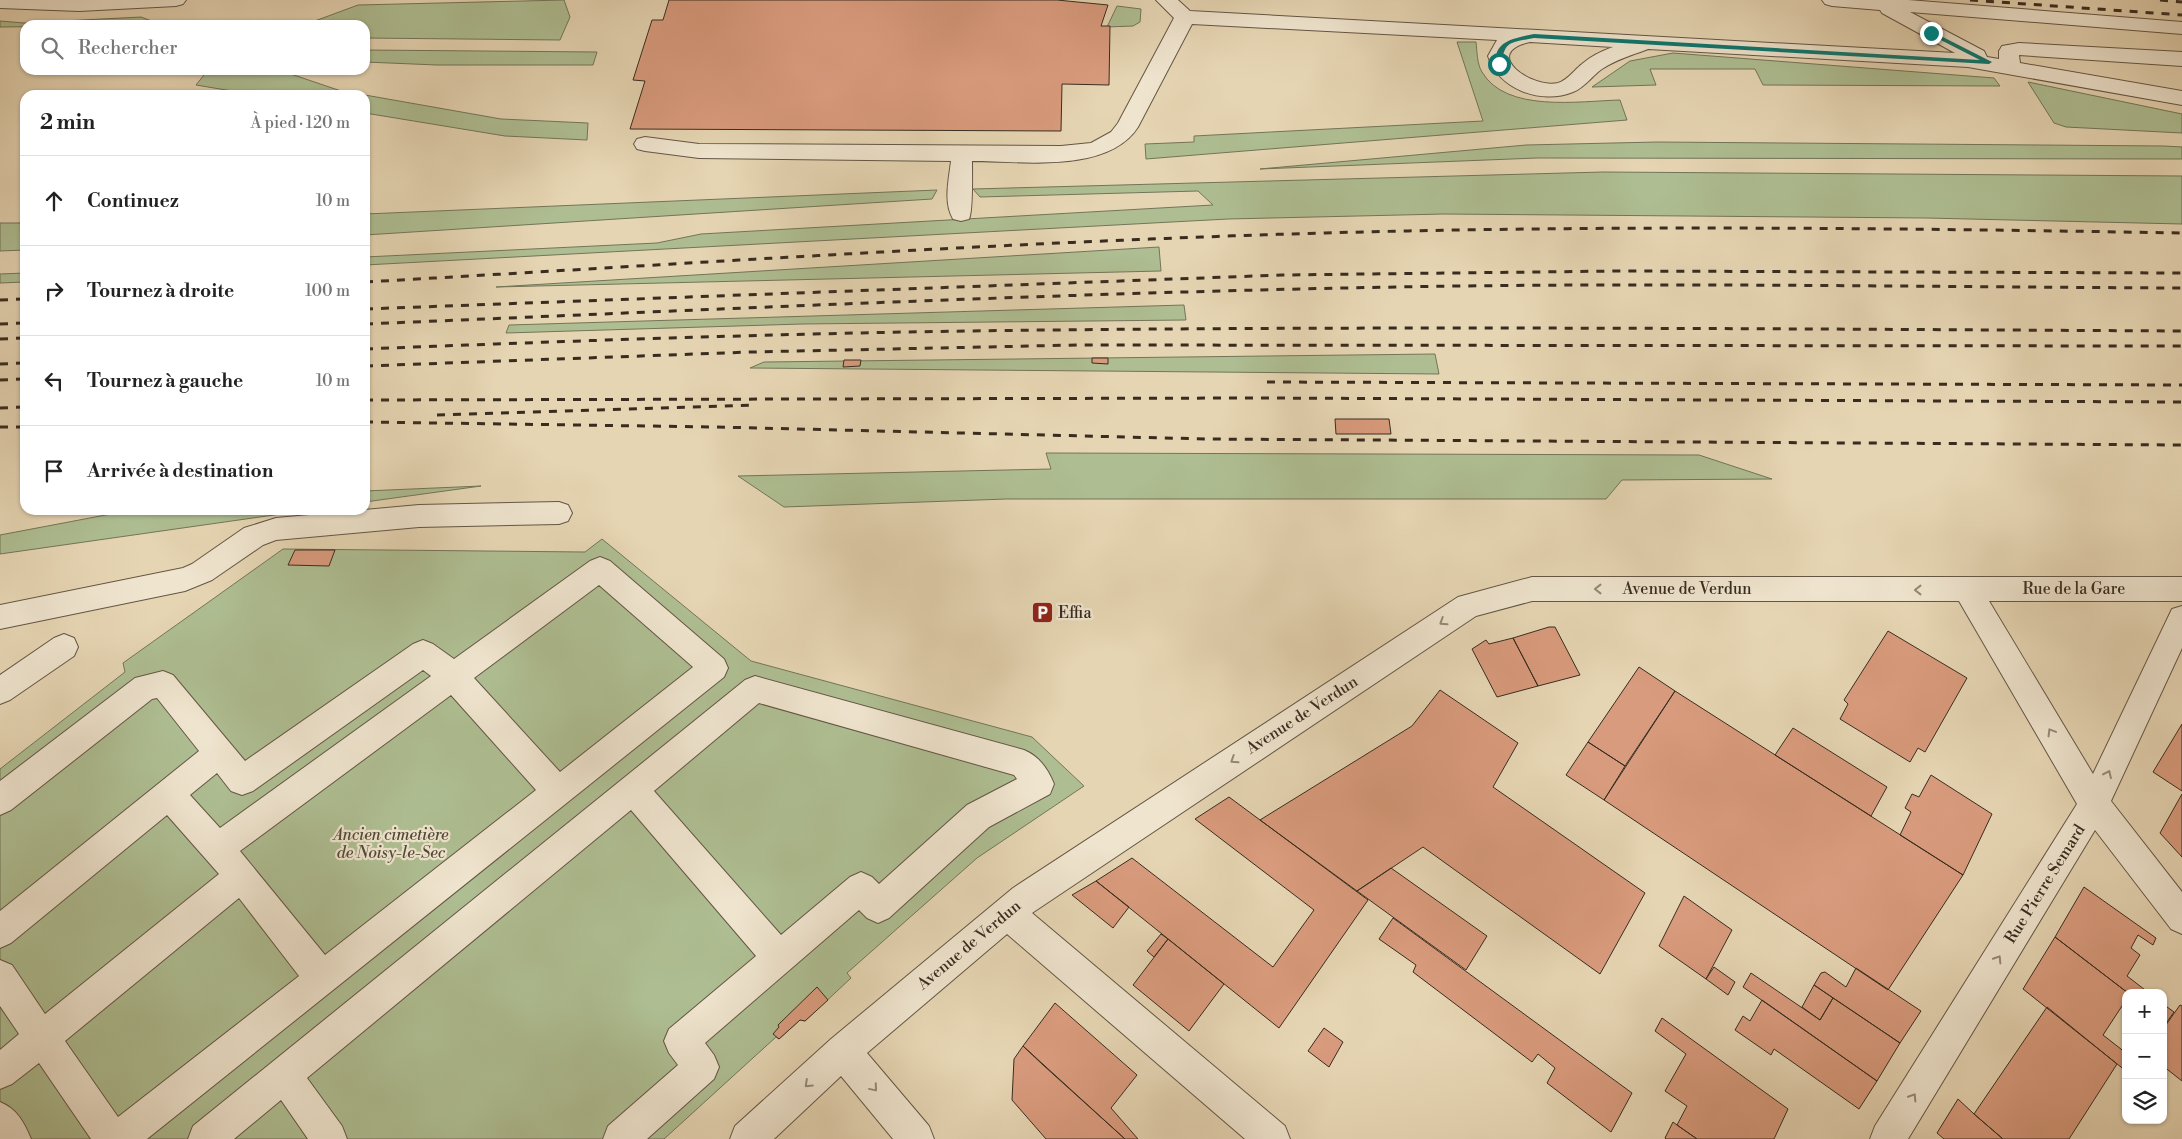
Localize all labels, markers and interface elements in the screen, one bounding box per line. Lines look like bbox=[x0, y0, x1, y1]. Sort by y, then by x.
search box bbox=[20, 20, 370, 75]
route end bbox=[1920, 22, 1943, 45]
icon: search bbox=[38, 34, 66, 62]
text: Rechercher bbox=[78, 36, 177, 60]
route start bbox=[1488, 53, 1511, 76]
text: 2 min bbox=[40, 110, 95, 136]
text: À pied · 120 m bbox=[251, 113, 350, 133]
icon: ahead bbox=[40, 187, 68, 215]
text: Continuez bbox=[87, 189, 179, 213]
text: 10 m bbox=[316, 191, 350, 211]
icon: right bbox=[40, 277, 68, 305]
text: Tournez à droite bbox=[87, 279, 234, 303]
text: 100 m bbox=[305, 281, 350, 301]
icon: left bbox=[40, 367, 68, 395]
text: Tournez à gauche bbox=[87, 369, 243, 393]
text: 10 m bbox=[316, 371, 350, 391]
icon: arrive bbox=[40, 457, 68, 485]
text: Arrivée à destination bbox=[87, 459, 273, 483]
street label: Avenue de Verdun bbox=[1621, 579, 1752, 599]
street label: Rue de la Gare bbox=[2023, 579, 2125, 599]
one-way arrow bbox=[1594, 584, 1602, 594]
one-way arrow bbox=[1914, 585, 1922, 595]
parking icon: Effia bbox=[1030, 601, 1054, 625]
place label: Effia bbox=[1058, 603, 1092, 623]
one-way arrow bbox=[1439, 616, 1448, 626]
street label: Avenue de Verdun bbox=[1242, 671, 1362, 759]
one-way arrow bbox=[2047, 728, 2057, 737]
one-way arrow bbox=[1230, 754, 1240, 763]
one-way arrow bbox=[2102, 770, 2112, 779]
street label: Rue Pierre Semard bbox=[2000, 821, 2090, 947]
park label: Ancien cimetière de Noisy-le-Sec bbox=[331, 825, 449, 863]
street label: Avenue de Verdun bbox=[912, 896, 1025, 995]
one-way arrow bbox=[1992, 955, 2002, 964]
map controls bbox=[2122, 989, 2167, 1124]
button: + bbox=[2122, 989, 2167, 1034]
button: − bbox=[2122, 1034, 2167, 1079]
one-way arrow bbox=[804, 1078, 813, 1087]
button: layers bbox=[2122, 1079, 2167, 1124]
one-way arrow bbox=[869, 1083, 878, 1092]
one-way arrow bbox=[1907, 1094, 1916, 1103]

